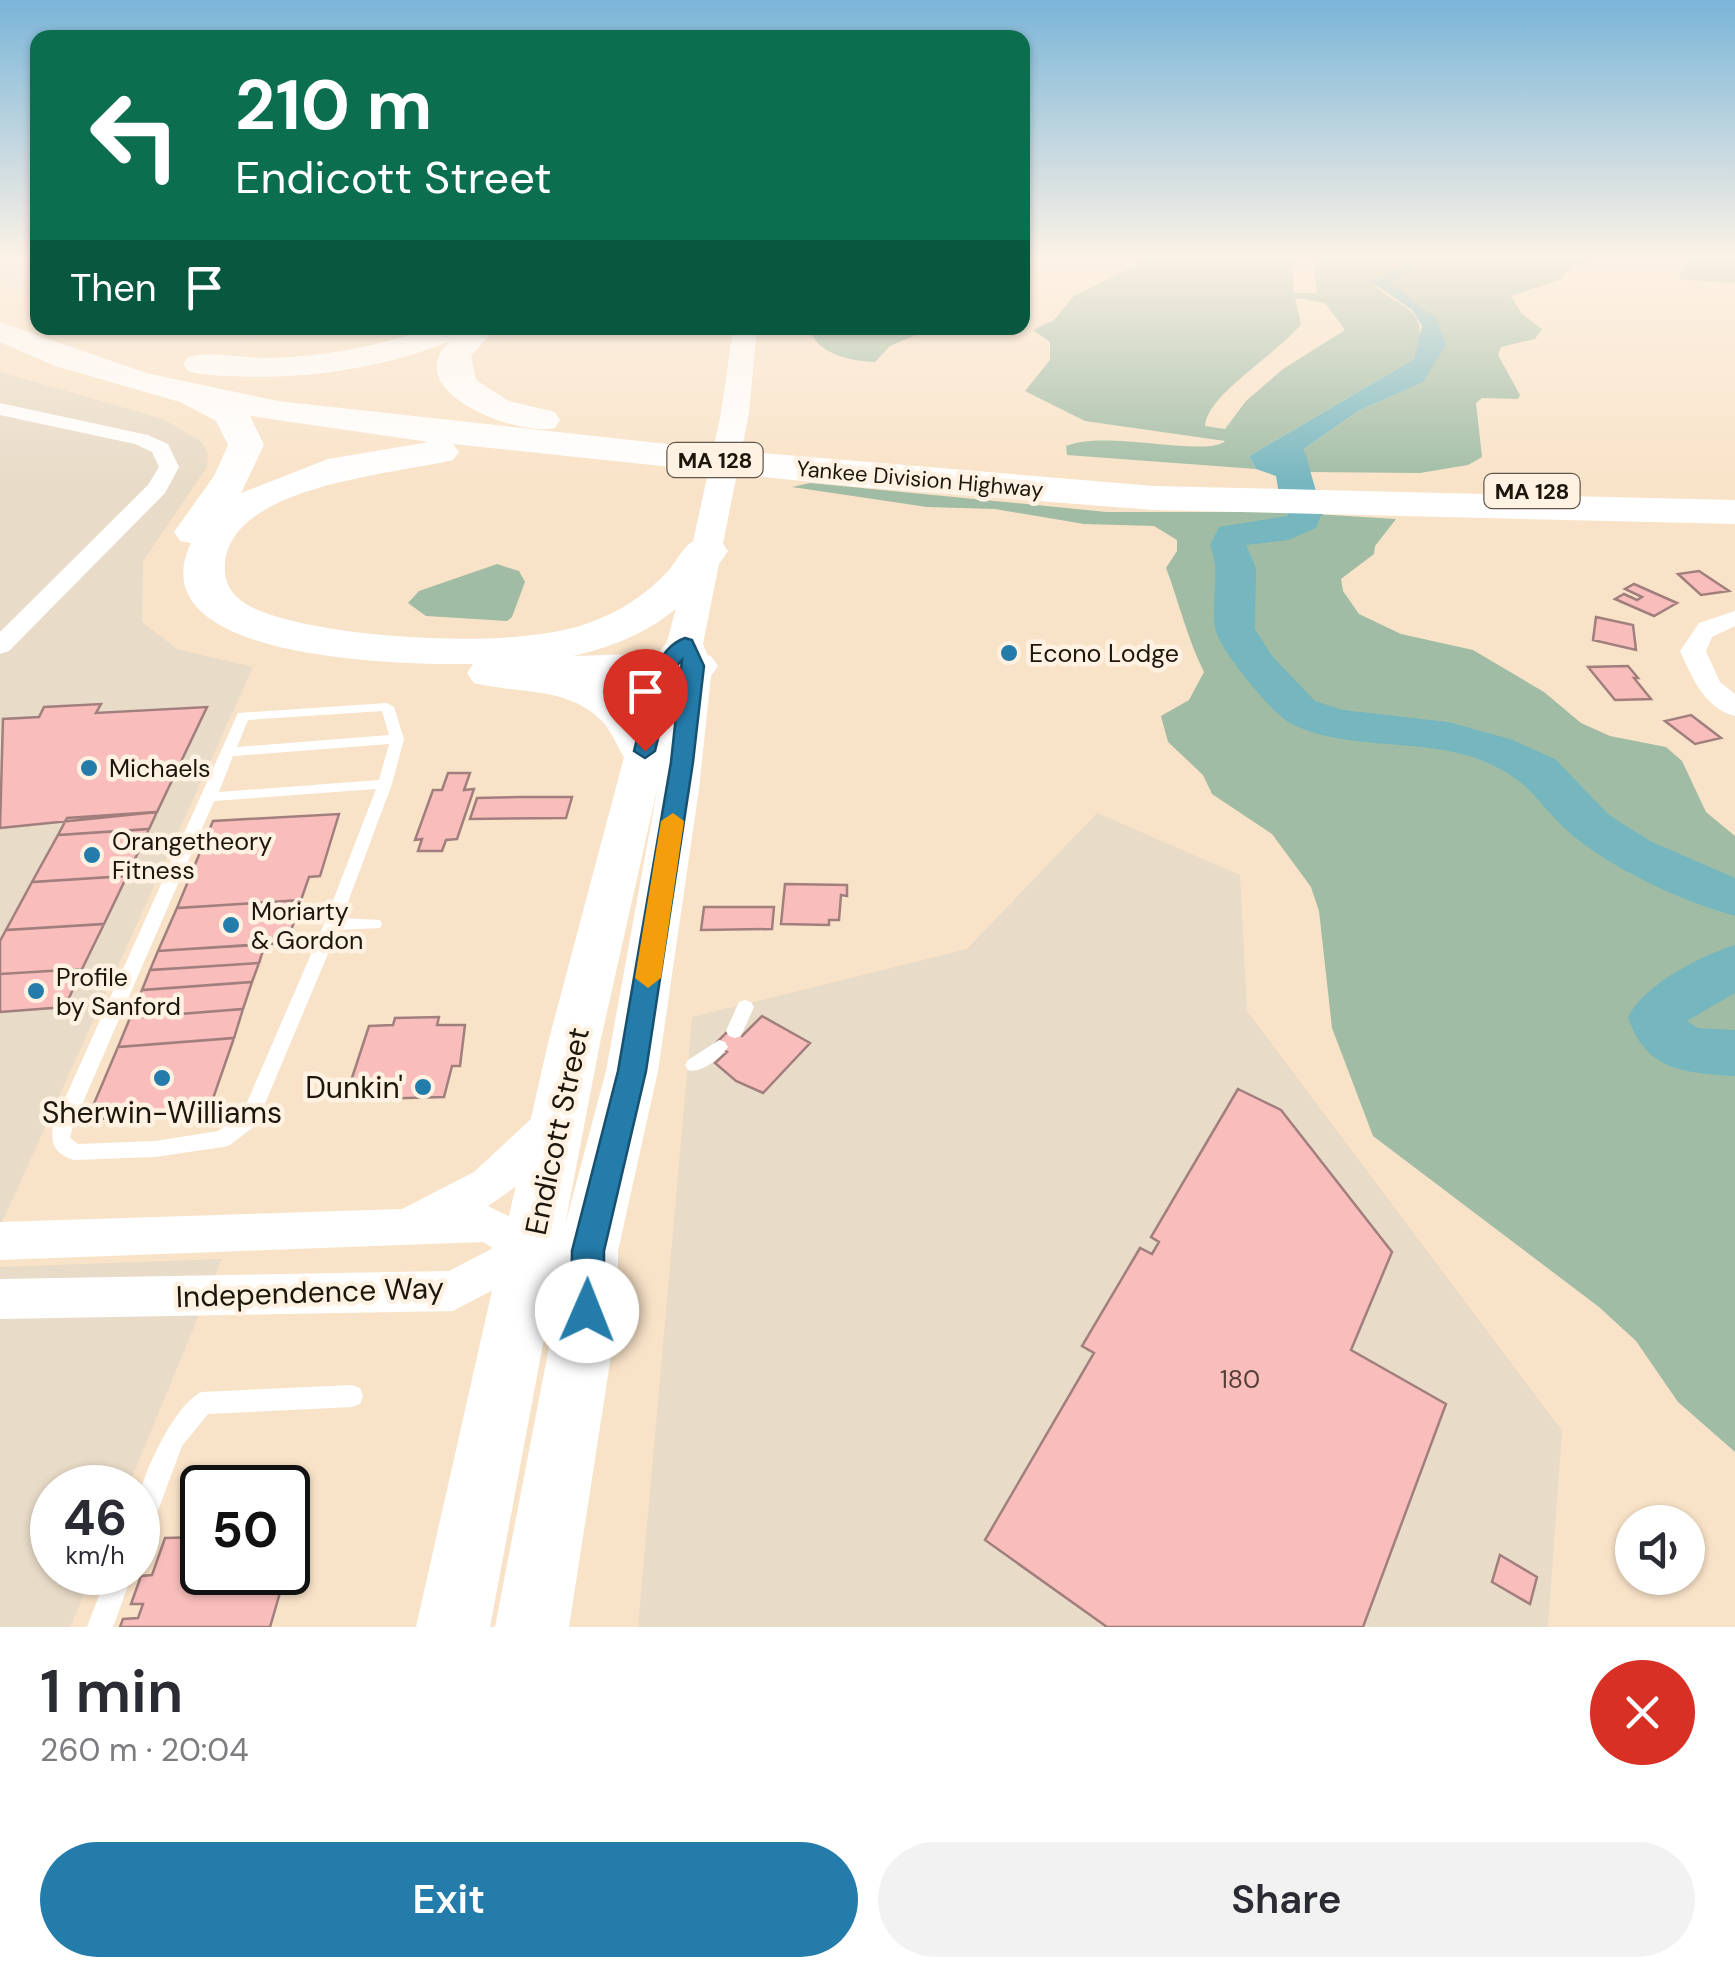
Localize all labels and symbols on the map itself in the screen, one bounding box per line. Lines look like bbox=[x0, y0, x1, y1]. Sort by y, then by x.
road number: MA 128 bbox=[668, 443, 762, 477]
street label: Yankee Division Highway bbox=[795, 454, 1045, 504]
road number: MA 128 bbox=[1484, 474, 1580, 508]
place label: Econo Lodge bbox=[1029, 637, 1179, 670]
marker: Econo Lodge bbox=[998, 642, 1020, 664]
pin bbox=[603, 649, 688, 752]
place label: Michaels bbox=[109, 752, 211, 785]
marker: Michaels bbox=[78, 757, 100, 779]
place label: Orangetheory Fitness bbox=[112, 825, 272, 887]
marker: Orangetheory Fitness bbox=[81, 844, 103, 866]
place label: Moriarty & Gordon bbox=[251, 895, 363, 957]
marker: Moriarty & Gordon bbox=[220, 914, 242, 936]
place label: Profile by Sanford bbox=[56, 961, 181, 1023]
marker: Profile by Sanford bbox=[25, 980, 47, 1002]
street label: Endicott Street bbox=[516, 1024, 598, 1238]
marker: Sherwin-Williams bbox=[151, 1067, 173, 1089]
place label: Dunkin' bbox=[305, 1068, 403, 1107]
marker: Dunkin' bbox=[412, 1076, 434, 1098]
place label: Sherwin-Williams bbox=[42, 1093, 282, 1132]
position arrow bbox=[535, 1259, 639, 1363]
street label: Independence Way bbox=[175, 1268, 445, 1316]
house number: 180 bbox=[1220, 1363, 1260, 1396]
speed limit sign: 50 bbox=[180, 1465, 310, 1595]

